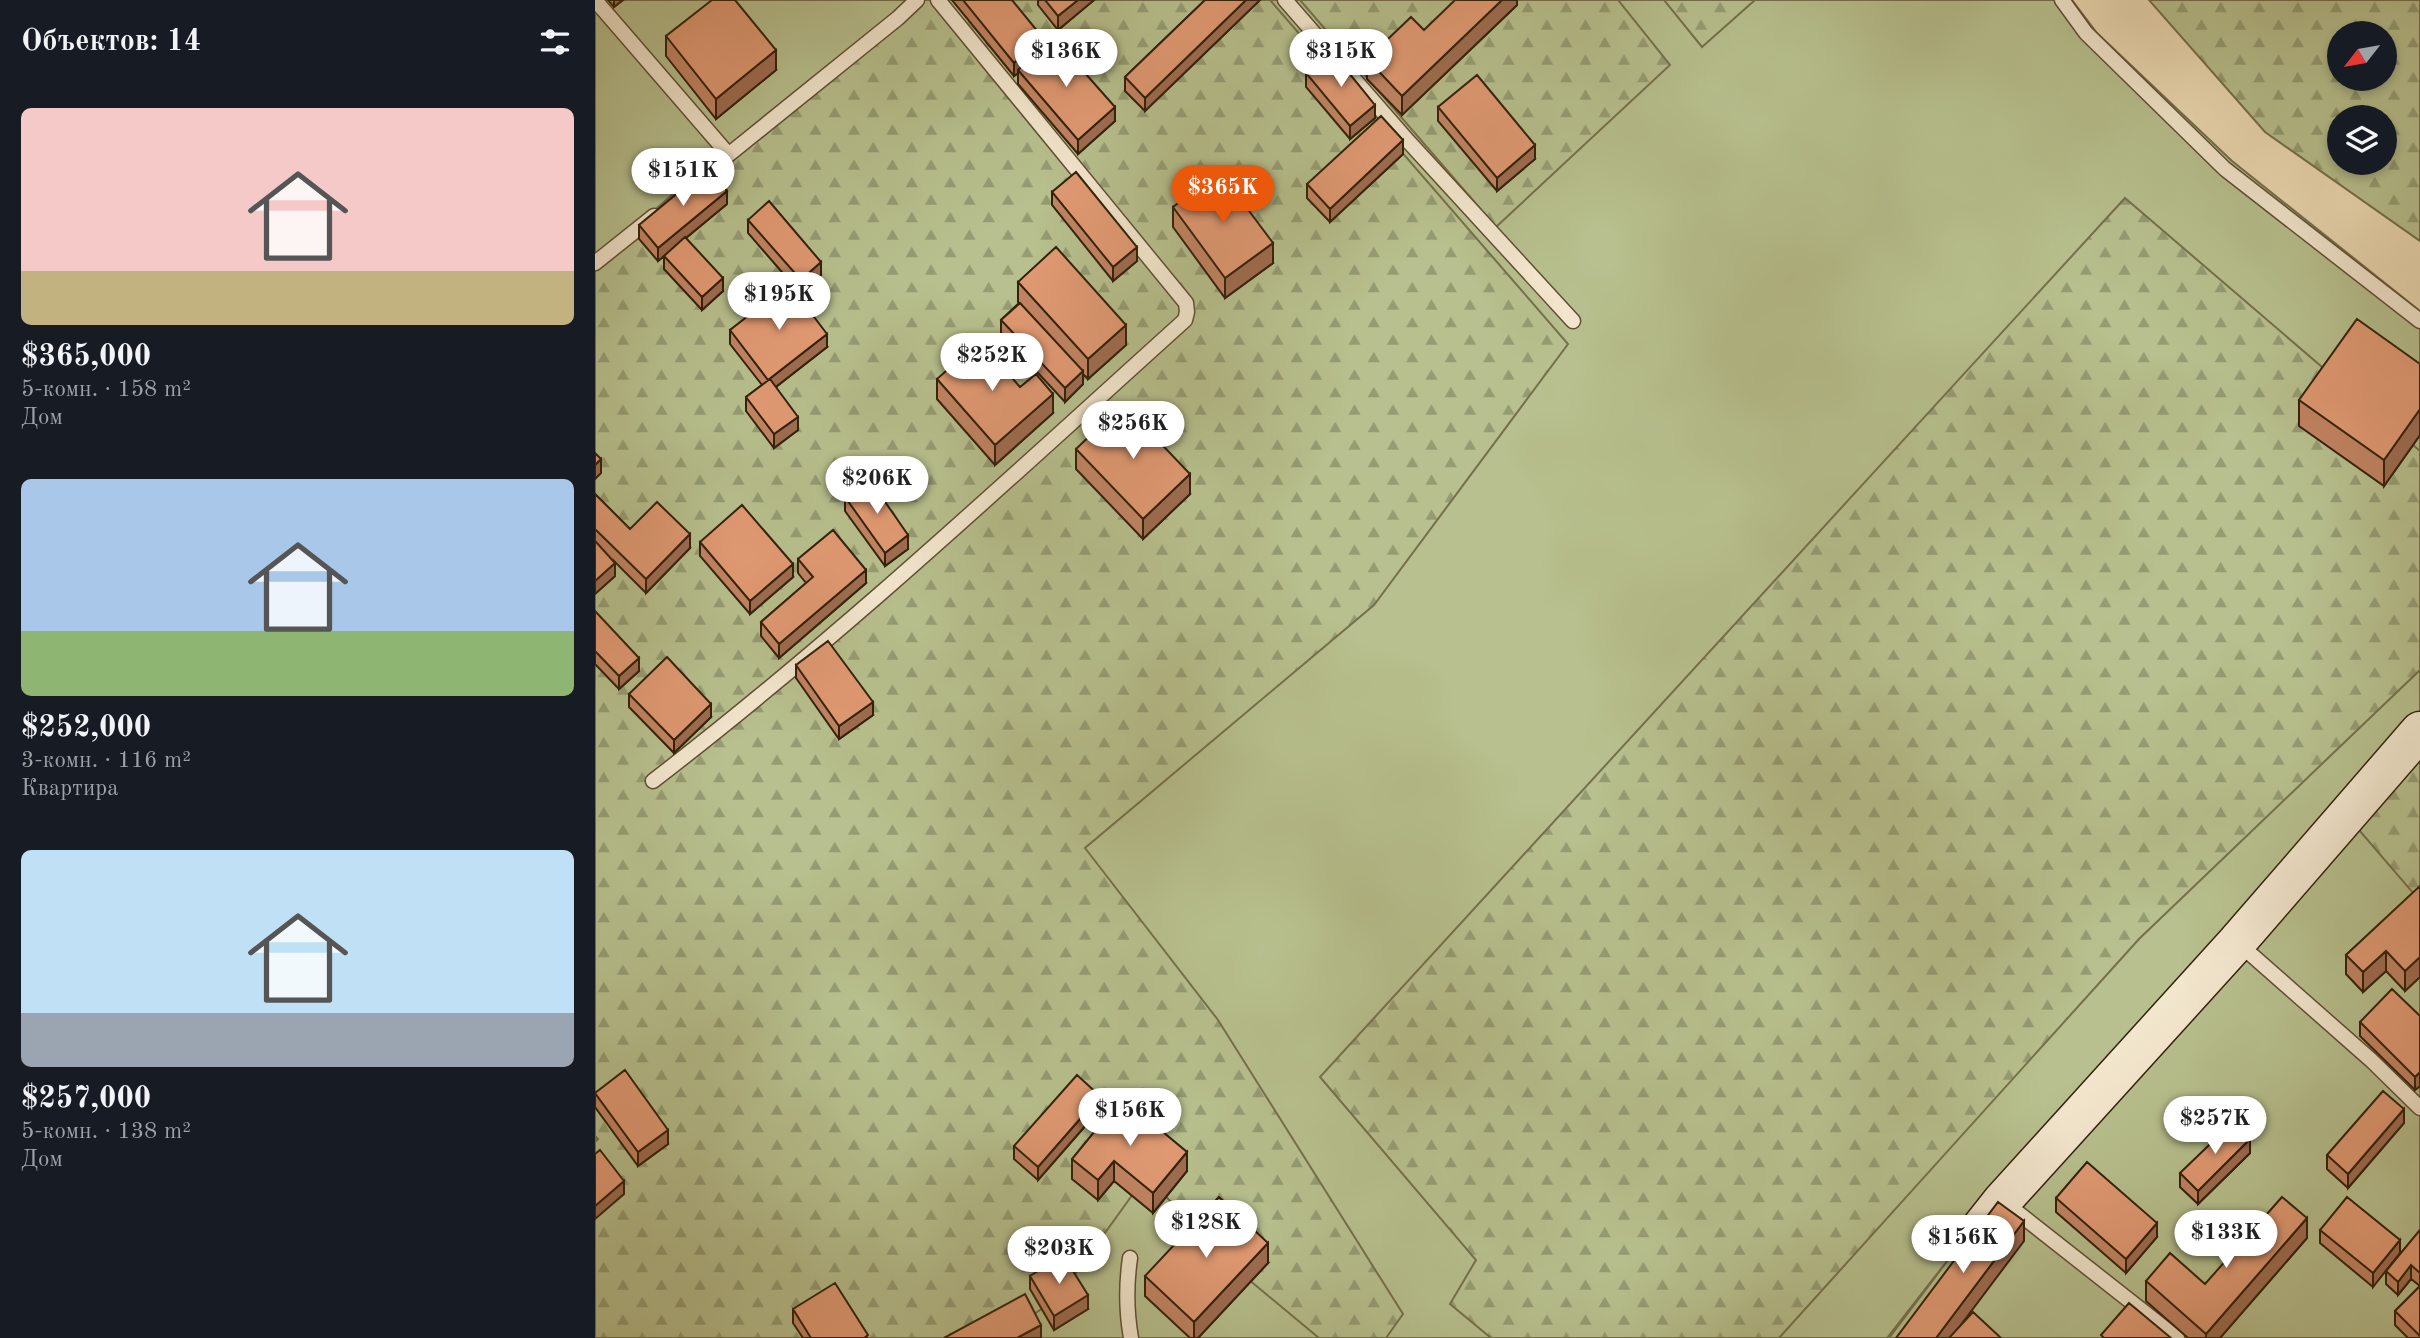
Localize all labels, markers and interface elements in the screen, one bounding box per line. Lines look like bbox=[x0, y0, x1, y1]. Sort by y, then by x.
north arrow bbox=[2327, 21, 2397, 91]
map controls bbox=[2327, 21, 2397, 175]
icon: filters bbox=[536, 23, 574, 61]
text: Объектов: 14 bbox=[21, 27, 201, 57]
pin: $136K bbox=[1017, 29, 1115, 89]
pin: $315K bbox=[1292, 29, 1390, 89]
text: $136K bbox=[1030, 40, 1102, 63]
text: $315K bbox=[1305, 40, 1377, 63]
button: layers bbox=[2327, 105, 2397, 175]
pin: $151K bbox=[634, 148, 732, 208]
icon: home bbox=[235, 153, 361, 279]
text: $151K bbox=[647, 159, 719, 182]
pin: $365K bbox=[1174, 166, 1272, 225]
text: $365K bbox=[1187, 176, 1259, 199]
pin: $195K bbox=[730, 272, 828, 332]
text: $195K bbox=[743, 283, 815, 306]
pin: $252K bbox=[943, 334, 1041, 393]
text: $365,000 bbox=[21, 342, 151, 372]
text: $252K bbox=[956, 344, 1028, 367]
text: 5-комн. · 158 m² bbox=[21, 378, 191, 401]
pin: $256K bbox=[1084, 402, 1182, 461]
text: Дом bbox=[21, 406, 63, 429]
text: $256K bbox=[1097, 412, 1169, 435]
pin: $206K bbox=[828, 456, 926, 516]
text: $206K bbox=[841, 467, 913, 490]
icon: home bbox=[235, 524, 361, 650]
text: $252,000 bbox=[21, 713, 151, 743]
text: 3-комн. · 116 m² bbox=[21, 749, 191, 772]
text: Квартира bbox=[21, 777, 119, 800]
icon: home bbox=[235, 895, 361, 1021]
text: $257,000 bbox=[21, 1084, 151, 1114]
pin: $156K bbox=[1081, 1088, 1179, 1148]
pin: $257K bbox=[2166, 1096, 2264, 1156]
text: $156K bbox=[1094, 1099, 1166, 1122]
text: $257K bbox=[2179, 1107, 2251, 1130]
text: 5-комн. · 138 m² bbox=[21, 1120, 191, 1143]
text: Дом bbox=[21, 1148, 63, 1171]
pin: $128K bbox=[1157, 1200, 1255, 1260]
pin: $133K bbox=[2177, 1210, 2275, 1270]
text: $128K bbox=[1170, 1211, 1242, 1234]
pin: $156K bbox=[1914, 1216, 2012, 1275]
text: $133K bbox=[2190, 1221, 2262, 1244]
pin: $203K bbox=[1010, 1226, 1108, 1286]
text: $156K bbox=[1927, 1226, 1999, 1249]
text: $203K bbox=[1023, 1237, 1095, 1260]

